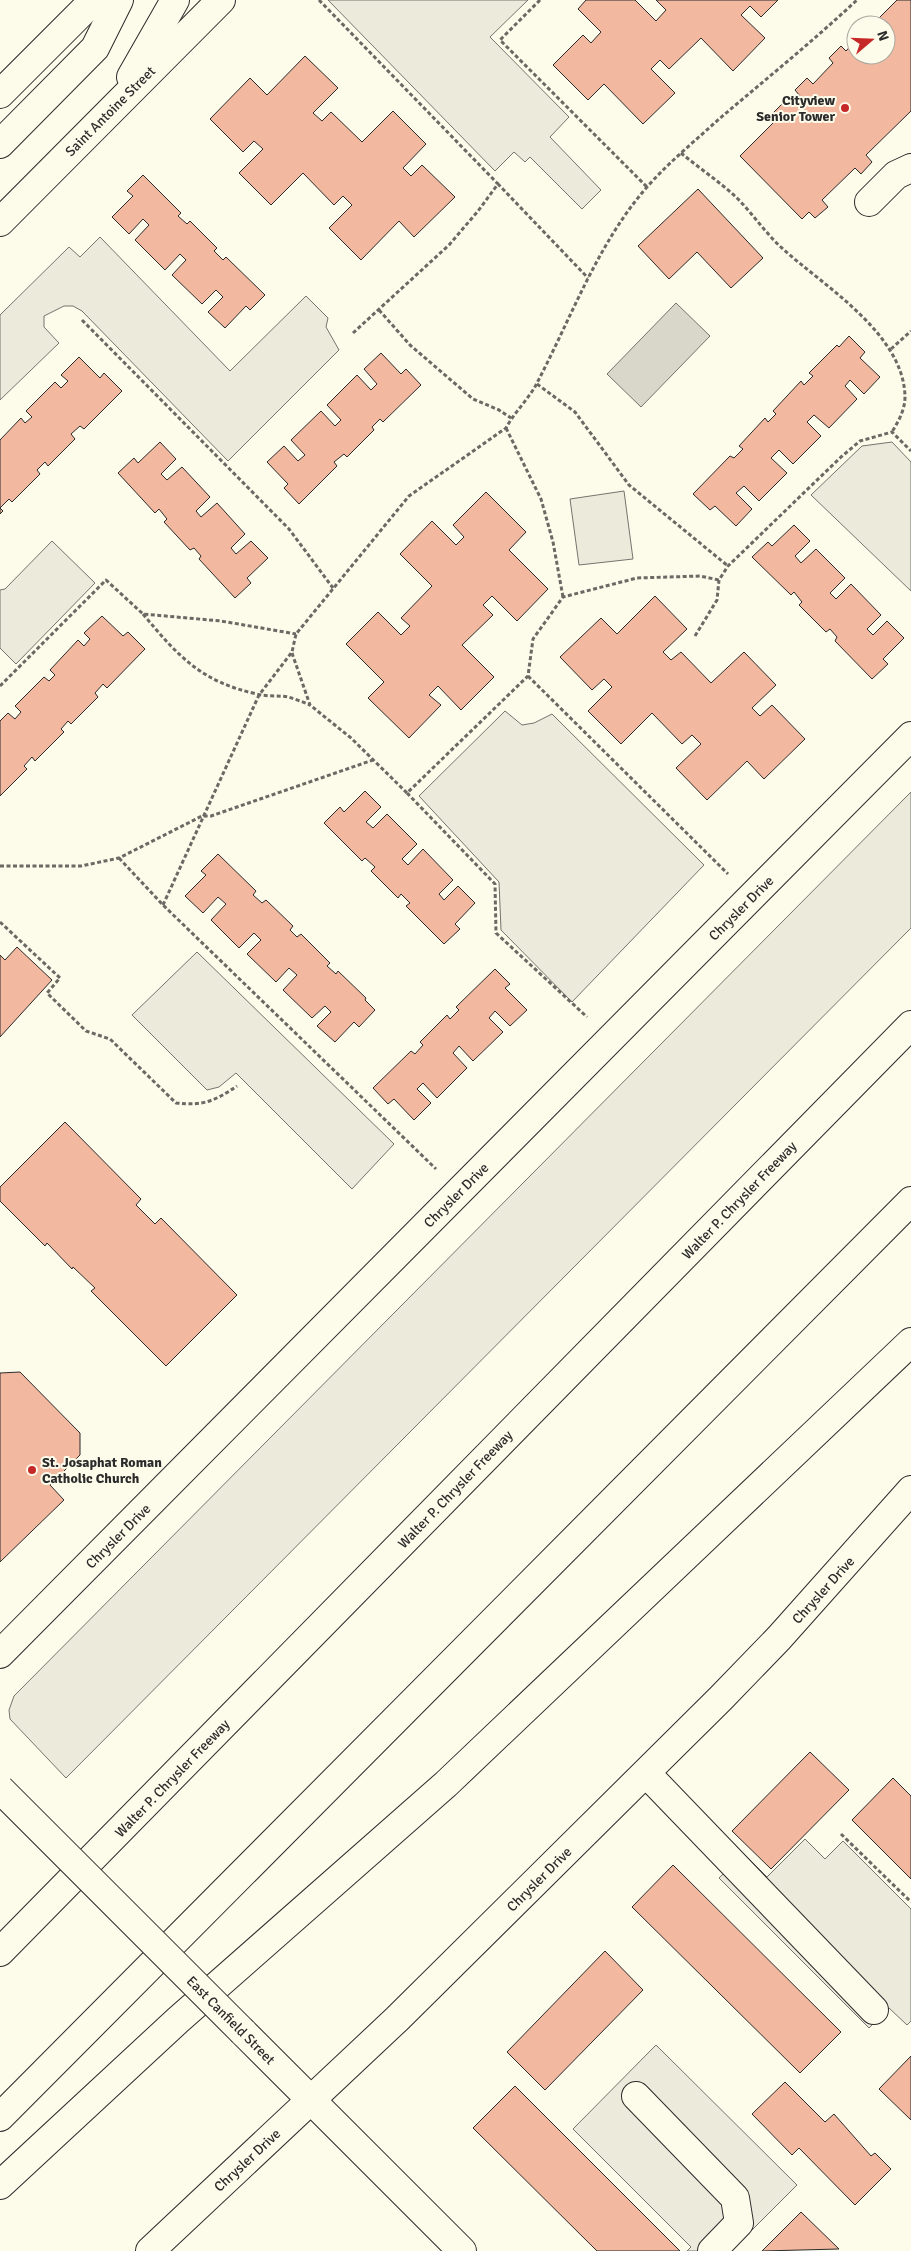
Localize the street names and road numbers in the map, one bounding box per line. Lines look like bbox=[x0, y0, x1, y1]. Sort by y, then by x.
street label: Saint Antoine Street bbox=[62, 63, 159, 160]
street label: Chrysler Drive bbox=[705, 872, 777, 944]
street label: Walter P. Chrysler Freeway bbox=[678, 1137, 801, 1263]
street label: Chrysler Drive bbox=[420, 1159, 492, 1231]
street label: Walter P. Chrysler Freeway bbox=[394, 1426, 517, 1552]
street label: Chrysler Drive bbox=[82, 1500, 154, 1572]
street label: Chrysler Drive bbox=[789, 1553, 858, 1628]
street label: Walter P. Chrysler Freeway bbox=[111, 1715, 234, 1841]
street label: Chrysler Drive bbox=[503, 1843, 575, 1915]
street label: East Canfield Street bbox=[183, 1973, 279, 2068]
street label: Chrysler Drive bbox=[211, 2125, 284, 2195]

